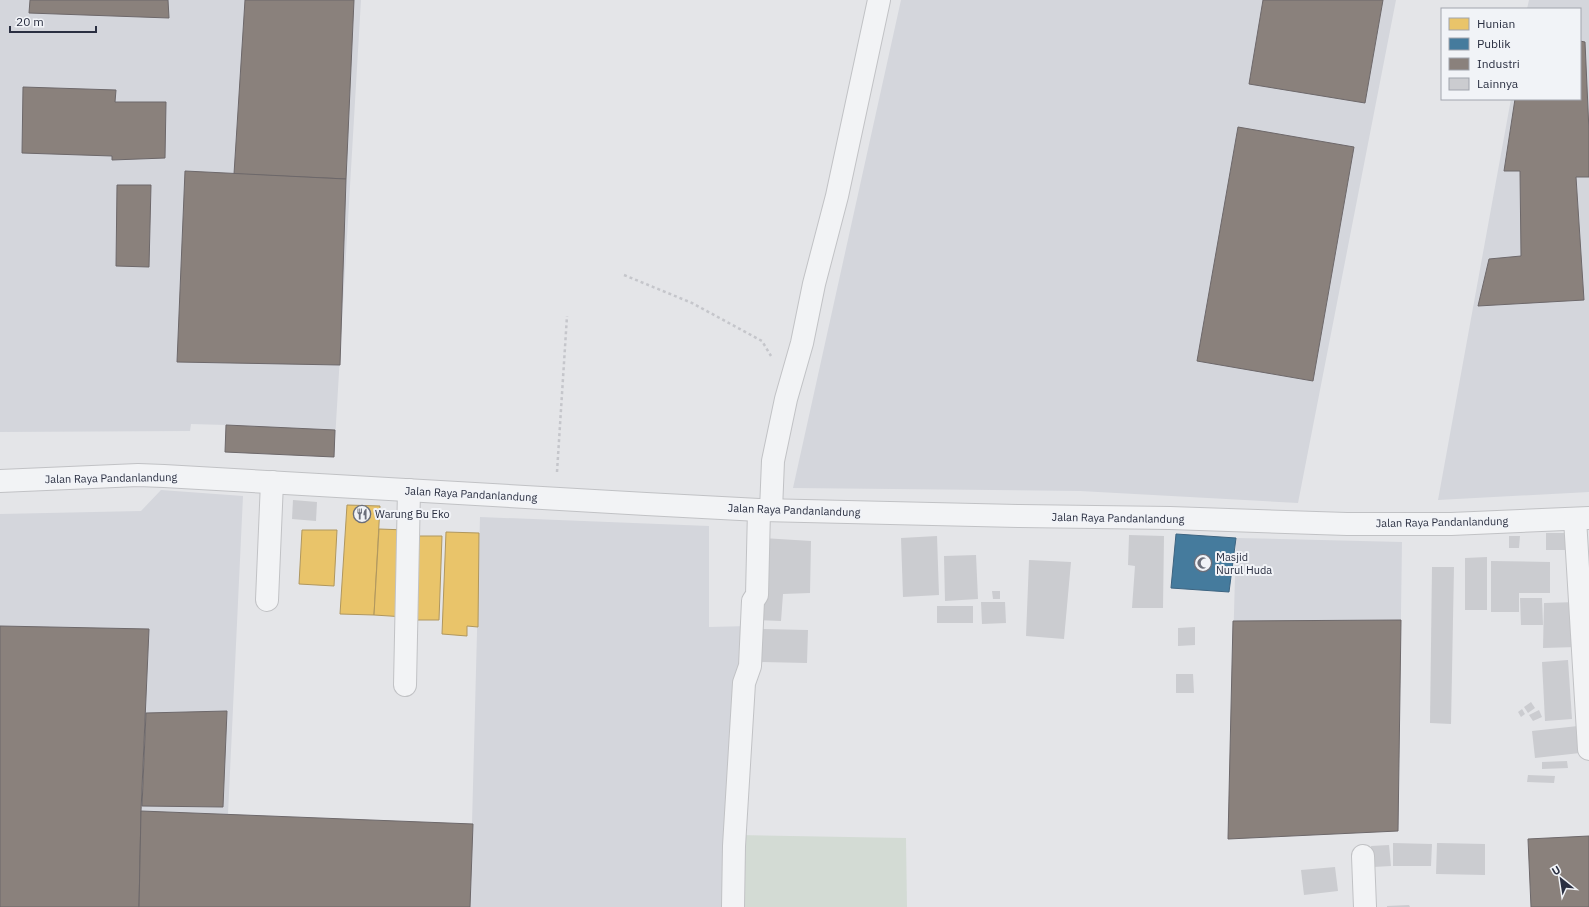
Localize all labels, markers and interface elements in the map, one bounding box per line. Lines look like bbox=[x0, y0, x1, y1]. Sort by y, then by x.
scale bar bbox=[10, 8, 96, 34]
legend bbox=[1441, 8, 1581, 100]
text: 20 m bbox=[16, 14, 44, 29]
text: Hunian bbox=[1477, 16, 1515, 31]
text: Publik bbox=[1477, 36, 1511, 51]
text: Industri bbox=[1477, 56, 1520, 71]
text: Lainnya bbox=[1477, 76, 1519, 91]
street label: Jalan Raya Pandanlandung bbox=[45, 470, 178, 486]
street label: Jalan Raya Pandanlandung bbox=[404, 484, 538, 504]
street label: Jalan Raya Pandanlandung bbox=[727, 501, 861, 519]
restaurant icon: Warung Bu Eko bbox=[352, 504, 372, 524]
place label: Warung Bu Eko bbox=[375, 507, 450, 521]
street label: Jalan Raya Pandanlandung bbox=[1052, 510, 1185, 526]
street label: Jalan Raya Pandanlandung bbox=[1376, 514, 1509, 530]
place label: Masjid Nurul Huda bbox=[1216, 550, 1272, 577]
mosque icon: Masjid Nurul Huda bbox=[1193, 553, 1213, 573]
north arrow bbox=[1541, 859, 1581, 899]
text: U bbox=[1549, 862, 1563, 878]

